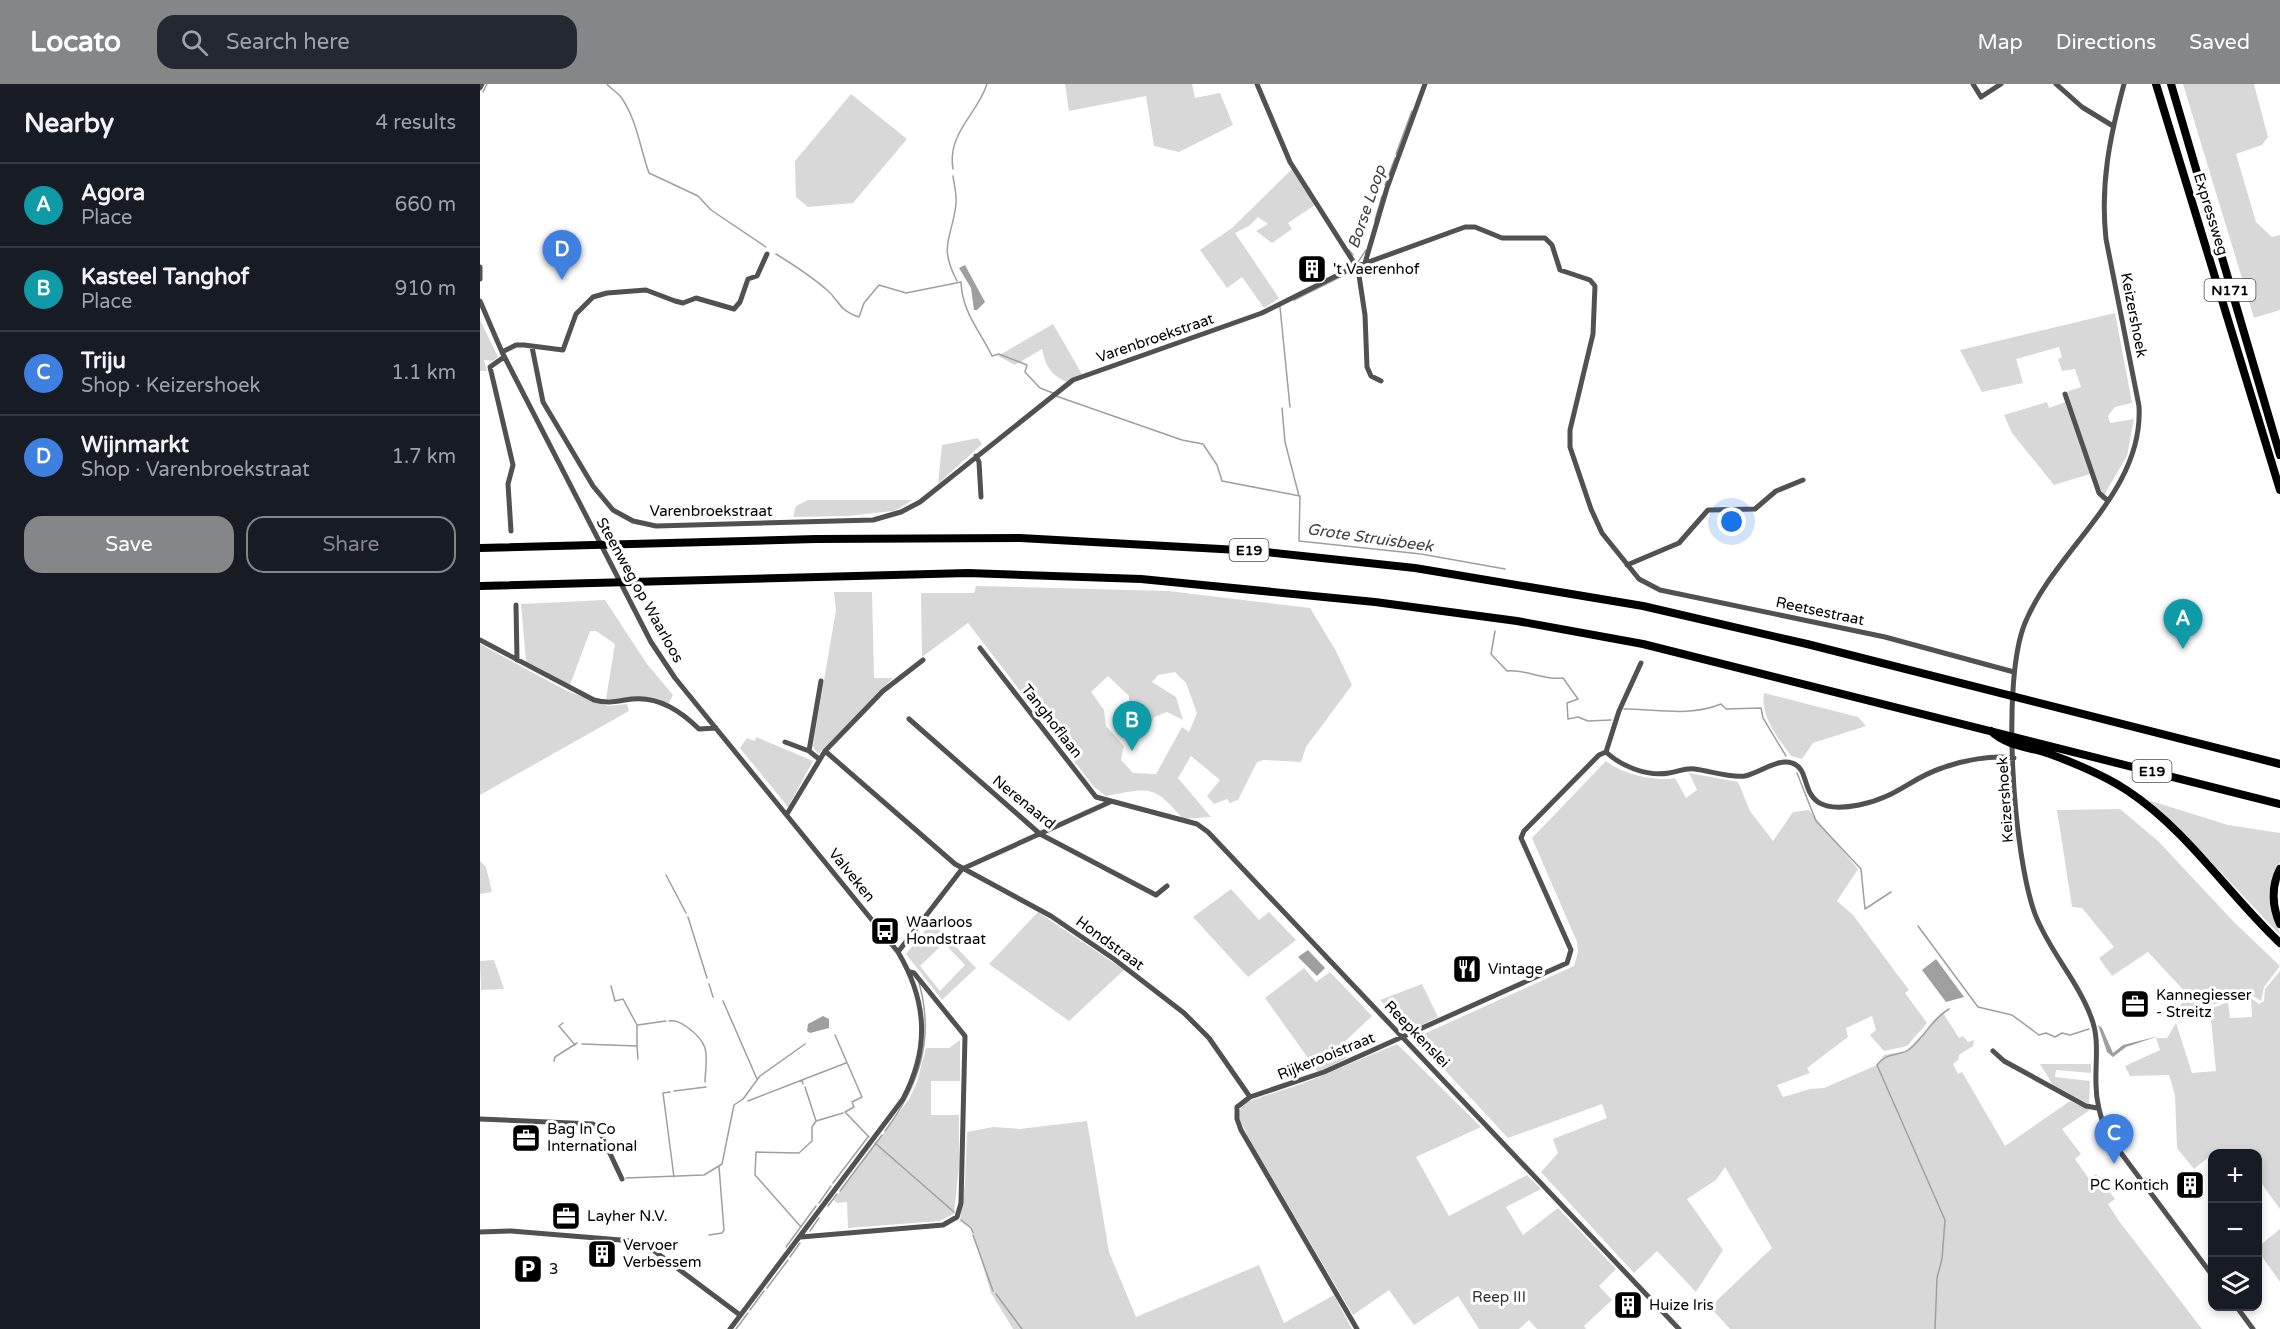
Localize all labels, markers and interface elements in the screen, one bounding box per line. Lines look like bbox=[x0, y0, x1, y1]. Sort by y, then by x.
search box bbox=[157, 15, 577, 69]
text: Locato bbox=[30, 25, 121, 59]
icon: search bbox=[178, 26, 211, 59]
text: Search here bbox=[226, 29, 350, 55]
text: Map bbox=[1977, 30, 2023, 55]
text: Directions bbox=[2056, 30, 2156, 55]
text: Saved bbox=[2189, 30, 2250, 55]
text: Nearby bbox=[24, 108, 114, 139]
text: 4 results bbox=[376, 111, 456, 135]
water label: Borse Loop bbox=[1343, 162, 1391, 251]
street label: Expressweg bbox=[2190, 171, 2232, 257]
text: Agora bbox=[81, 180, 145, 206]
text: A bbox=[36, 193, 51, 217]
text: 660 m bbox=[395, 193, 456, 217]
text: Place bbox=[81, 206, 132, 230]
pin: D bbox=[542, 230, 581, 280]
building icon: 't Vaerenhof bbox=[1296, 253, 1328, 285]
place label: 't Vaerenhof bbox=[1333, 260, 1420, 278]
text: Kasteel Tanghof bbox=[81, 264, 249, 290]
street label: Keizershoek bbox=[2117, 271, 2151, 359]
text: B bbox=[37, 277, 50, 301]
text: 910 m bbox=[395, 277, 456, 301]
road number: N171 bbox=[2204, 279, 2256, 301]
text: Place bbox=[81, 290, 132, 314]
street label: Varenbroekstraat bbox=[1094, 309, 1216, 367]
text: Triju bbox=[81, 348, 126, 374]
text: C bbox=[37, 361, 50, 385]
text: 1.1 km bbox=[391, 361, 456, 385]
text: Shop · Keizershoek bbox=[81, 374, 261, 398]
text: Wijnmarkt bbox=[81, 432, 189, 458]
text: D bbox=[36, 445, 51, 469]
text: 1.7 km bbox=[391, 445, 456, 469]
text: Shop · Varenbroekstraat bbox=[81, 458, 310, 482]
street label: Varenbroekstraat bbox=[650, 502, 773, 520]
your location bbox=[1717, 507, 1746, 536]
street label: Steenweg op Waarloos bbox=[593, 514, 687, 666]
button: Save bbox=[24, 516, 234, 573]
button: Share bbox=[246, 516, 456, 573]
water label: Grote Struisbeek bbox=[1306, 519, 1436, 557]
road number: E19 bbox=[1230, 539, 1268, 561]
street label: Reetsestraat bbox=[1774, 593, 1866, 629]
pin: A bbox=[2164, 600, 2202, 649]
street label: Tanghoflaan bbox=[1018, 681, 1086, 761]
pin: B bbox=[1112, 702, 1152, 751]
street label: Keizershoek bbox=[1993, 756, 2017, 844]
road number: E19 bbox=[2132, 760, 2172, 782]
street label: Nerenaard bbox=[989, 771, 1059, 833]
street label: Valveken bbox=[825, 845, 879, 905]
street label: Hondstraat bbox=[1072, 912, 1148, 974]
place label: Waarloos Hondstraat bbox=[906, 913, 986, 948]
bus stop icon: Waarloos Hondstraat bbox=[869, 915, 901, 947]
restaurant icon: Vintage bbox=[1451, 953, 1483, 985]
place label: Vintage bbox=[1488, 960, 1543, 978]
place label: Kannegiesser - Streitz bbox=[2156, 986, 2252, 1021]
office icon: Kannegiesser - Streitz bbox=[2119, 988, 2151, 1020]
street label: Reepkenslei bbox=[1381, 997, 1453, 1071]
street label: Rijkerooistraat bbox=[1275, 1028, 1377, 1084]
pin: C bbox=[2094, 1114, 2134, 1164]
place label: Bag In Co International bbox=[547, 1120, 637, 1155]
office icon: Bag In Co International bbox=[510, 1122, 542, 1154]
map controls bbox=[2208, 1149, 2262, 1311]
button: + bbox=[2208, 1149, 2262, 1203]
building icon: PC Kontich bbox=[2174, 1169, 2206, 1201]
place label: PC Kontich bbox=[2090, 1176, 2169, 1194]
office icon: Layher N.V. bbox=[550, 1200, 582, 1232]
button: − bbox=[2208, 1203, 2262, 1257]
place label: Layher N.V. bbox=[587, 1207, 668, 1225]
place label: Vervoer Verbessem bbox=[623, 1236, 701, 1271]
building icon: Vervoer Verbessem bbox=[586, 1238, 618, 1270]
parking icon: 3 bbox=[512, 1253, 544, 1285]
button: layers bbox=[2208, 1257, 2262, 1311]
place label: 3 bbox=[549, 1260, 558, 1278]
park label: Reep III bbox=[1472, 1288, 1526, 1306]
building icon: Huize Iris bbox=[1612, 1289, 1644, 1321]
place label: Huize Iris bbox=[1649, 1296, 1714, 1314]

